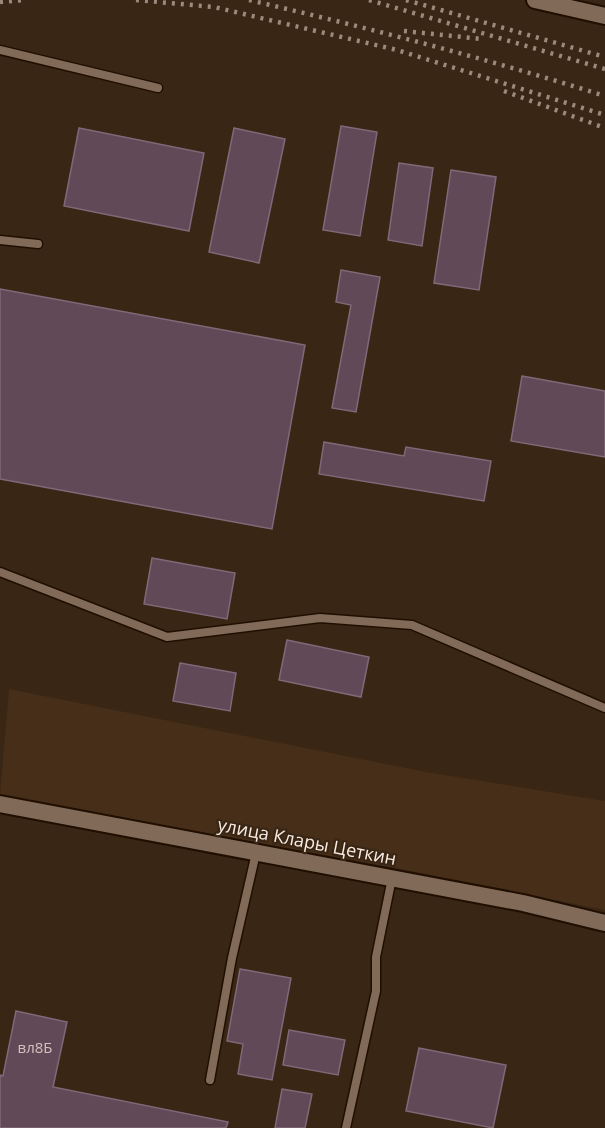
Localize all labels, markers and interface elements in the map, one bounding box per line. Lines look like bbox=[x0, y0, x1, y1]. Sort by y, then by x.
street label: улица Клары Цеткин bbox=[216, 812, 399, 870]
house number: вл8Б bbox=[18, 1037, 52, 1057]

